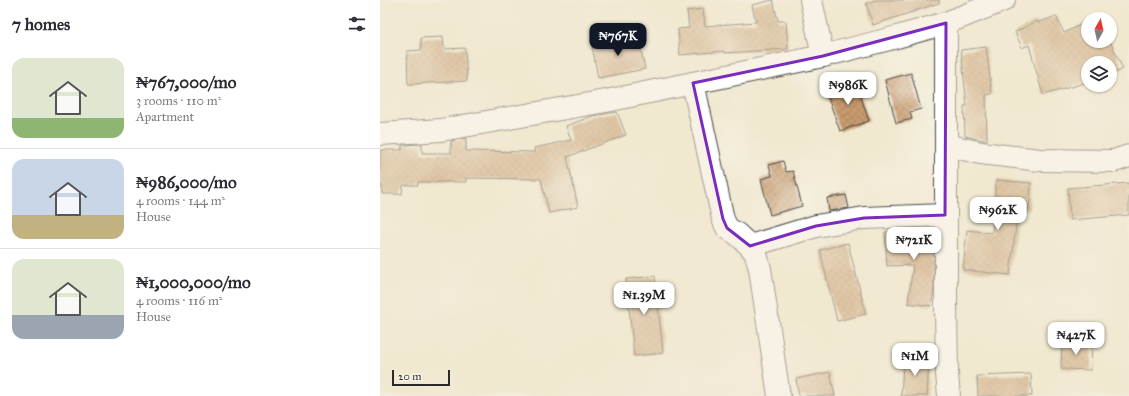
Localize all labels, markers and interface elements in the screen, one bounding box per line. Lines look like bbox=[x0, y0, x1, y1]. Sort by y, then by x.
north arrow bbox=[1081, 12, 1117, 48]
map controls bbox=[1081, 12, 1117, 92]
icon: filters bbox=[346, 13, 368, 35]
text: 7 homes bbox=[12, 14, 70, 35]
pin: ₦767K bbox=[590, 23, 646, 57]
text: ₦767K bbox=[598, 28, 638, 44]
button: layers bbox=[1081, 56, 1117, 92]
text: ₦767,000/mo bbox=[136, 72, 236, 93]
pin: ₦986K bbox=[820, 72, 876, 106]
icon: home bbox=[44, 74, 92, 122]
text: ₦986K bbox=[828, 77, 868, 93]
text: 3 rooms · 110 m² bbox=[136, 93, 221, 109]
text: Apartment bbox=[136, 109, 194, 125]
text: ₦986,000/mo bbox=[136, 172, 237, 193]
icon: home bbox=[44, 175, 92, 223]
text: 4 rooms · 144 m² bbox=[136, 193, 225, 209]
pin: ₦962K bbox=[970, 197, 1026, 231]
text: ₦962K bbox=[979, 202, 1017, 218]
text: House bbox=[136, 209, 171, 225]
pin: ₦721K bbox=[886, 227, 942, 261]
text: ₦721K bbox=[895, 232, 933, 248]
text: ₦1,000,000/mo bbox=[136, 272, 251, 293]
icon: home bbox=[44, 275, 92, 323]
pin: ₦1.39M bbox=[611, 282, 677, 316]
text: ₦1.39M bbox=[623, 287, 665, 303]
text: 4 rooms · 116 m² bbox=[136, 293, 223, 309]
text: House bbox=[136, 309, 171, 325]
pin: ₦427K bbox=[1048, 322, 1104, 356]
text: ₦427K bbox=[1057, 327, 1095, 343]
pin: ₦1M bbox=[896, 343, 934, 377]
text: ₦1M bbox=[901, 348, 929, 364]
scale bar bbox=[392, 368, 450, 387]
text: 20 m bbox=[398, 370, 421, 383]

